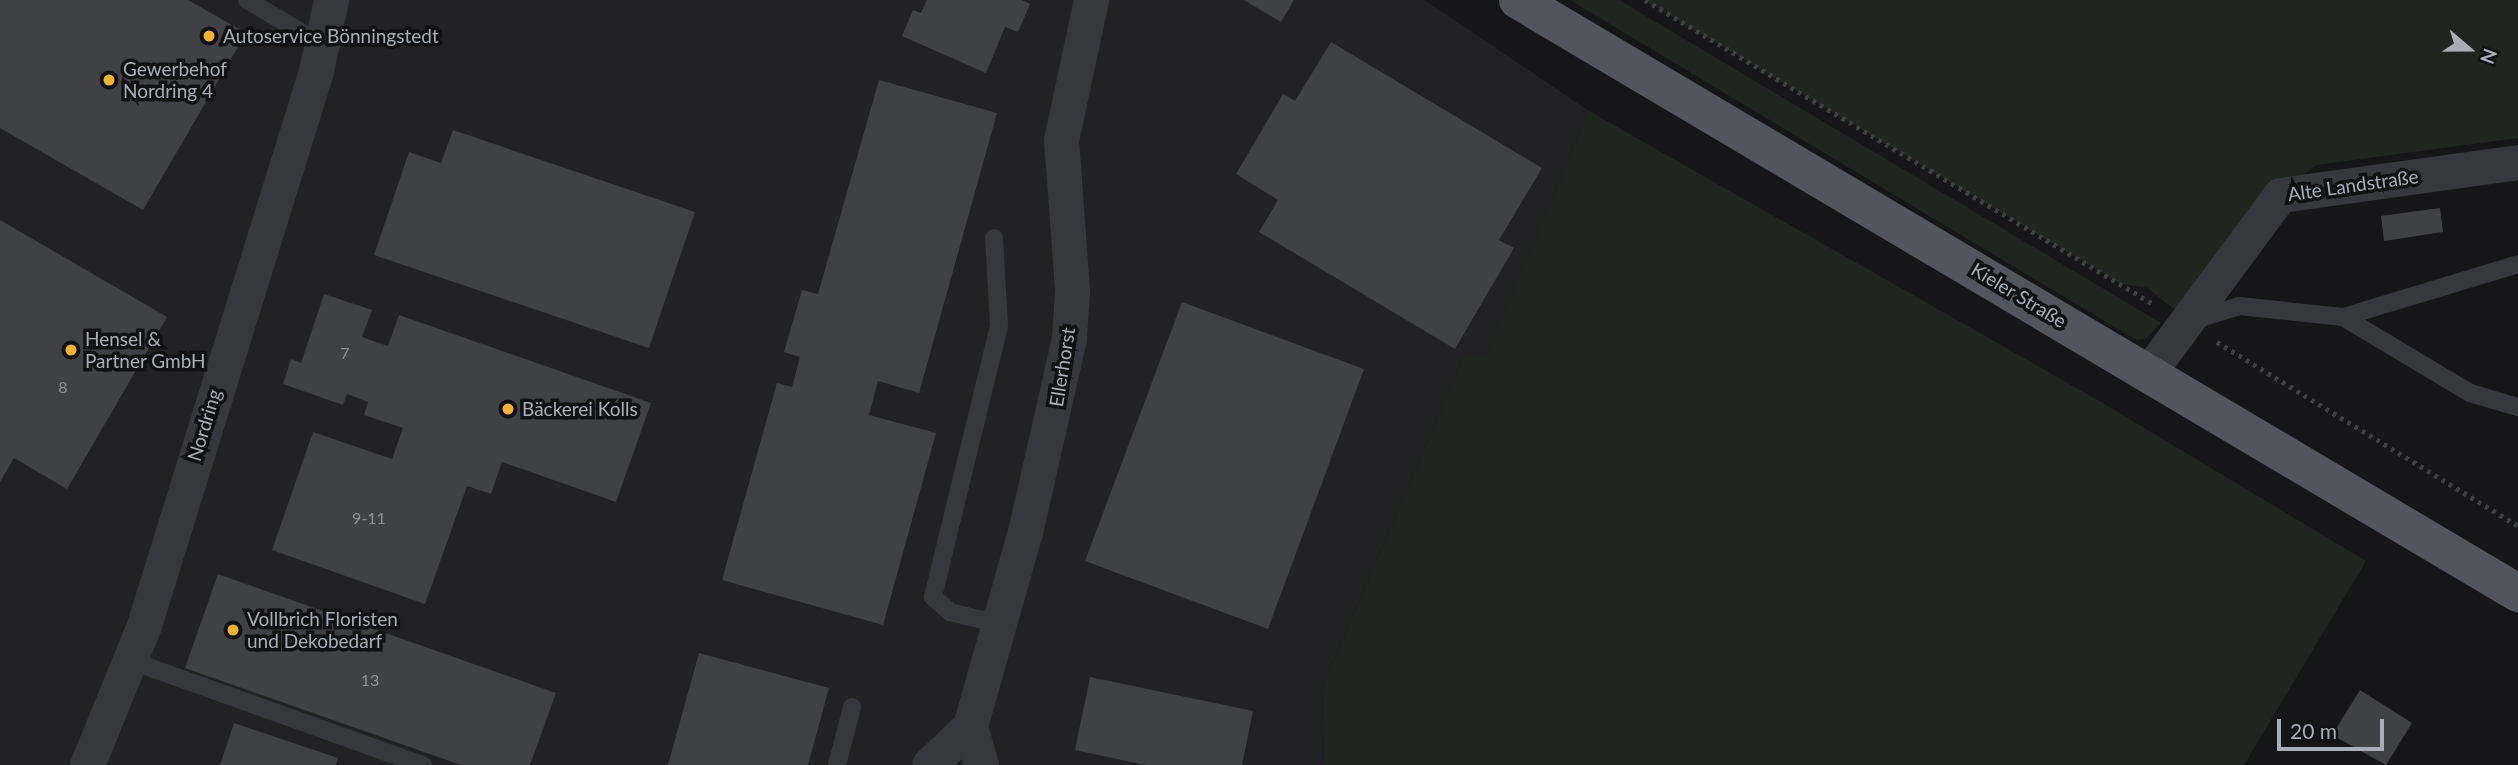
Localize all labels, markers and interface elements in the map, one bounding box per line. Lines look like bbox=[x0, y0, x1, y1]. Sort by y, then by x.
north arrow bbox=[2434, 14, 2504, 84]
place label: Autoservice Bönningstedt bbox=[223, 25, 439, 47]
marker: Autoservice Bönningstedt bbox=[201, 28, 217, 44]
text: N bbox=[2476, 46, 2503, 67]
place label: Gewerbehof Nordring 4 bbox=[123, 58, 227, 102]
marker: Gewerbehof Nordring 4 bbox=[101, 72, 117, 88]
street label: Alte Landstraße bbox=[2286, 165, 2420, 205]
street label: Kieler Straße bbox=[1967, 258, 2071, 332]
street label: Ellerhorst bbox=[1044, 326, 1080, 408]
place label: Hensel & Partner GmbH bbox=[85, 328, 206, 372]
marker: Hensel & Partner GmbH bbox=[63, 342, 79, 358]
house number: 7 bbox=[340, 343, 350, 363]
house number: 8 bbox=[58, 377, 68, 397]
street label: Nordring bbox=[182, 386, 226, 464]
place label: Bäckerei Kolls bbox=[522, 398, 638, 420]
marker: Bäckerei Kolls bbox=[500, 401, 516, 417]
house number: 9-11 bbox=[352, 508, 386, 528]
place label: Vollbrich Floristen und Dekobedarf bbox=[247, 608, 398, 652]
marker: Vollbrich Floristen und Dekobedarf bbox=[225, 622, 241, 638]
house number: 13 bbox=[361, 670, 379, 690]
scale bar bbox=[2280, 706, 2387, 750]
text: 20 m bbox=[2290, 718, 2337, 743]

